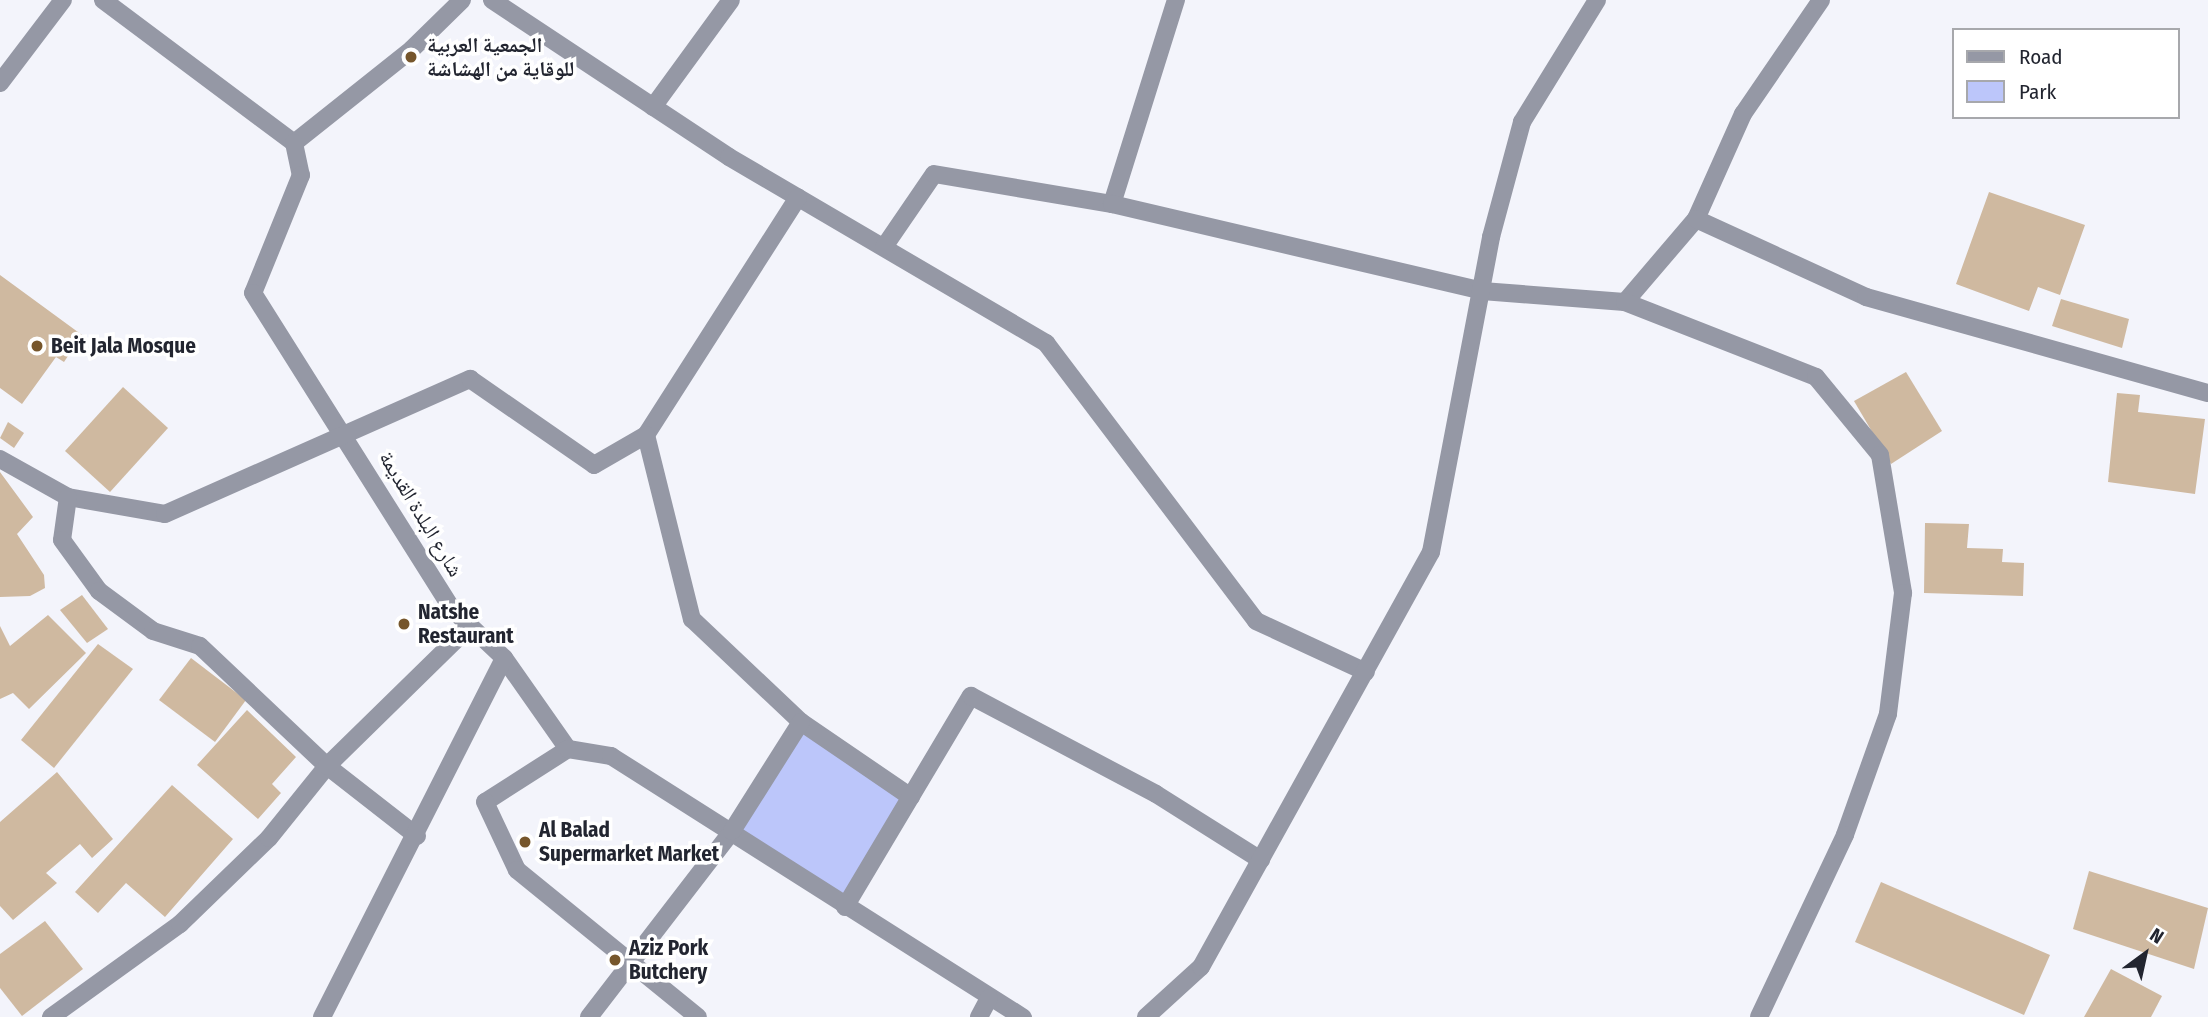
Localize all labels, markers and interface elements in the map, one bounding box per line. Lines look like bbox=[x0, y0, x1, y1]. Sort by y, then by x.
legend bbox=[1952, 28, 2180, 119]
place label: الجمعية العربية للوقاية من الهشاشة bbox=[427, 32, 574, 82]
text: Road bbox=[2019, 44, 2063, 70]
marker: الجمعية العربية للوقاية من الهشاشة bbox=[401, 47, 421, 67]
text: Park bbox=[2019, 79, 2056, 105]
place label: Beit Jala Mosque bbox=[51, 333, 196, 359]
marker: Beit Jala Mosque bbox=[29, 338, 45, 354]
street label: شارع البلدة القديمة bbox=[374, 447, 468, 581]
place label: Natshe Restaurant bbox=[418, 599, 514, 649]
marker: Natshe Restaurant bbox=[396, 616, 412, 632]
place label: Al Balad Supermarket Market bbox=[539, 817, 719, 867]
marker: Al Balad Supermarket Market bbox=[517, 834, 533, 850]
north arrow bbox=[2110, 919, 2180, 989]
text: N bbox=[2146, 923, 2168, 949]
place label: Aziz Pork Butchery bbox=[629, 935, 708, 985]
marker: Aziz Pork Butchery bbox=[607, 952, 623, 968]

